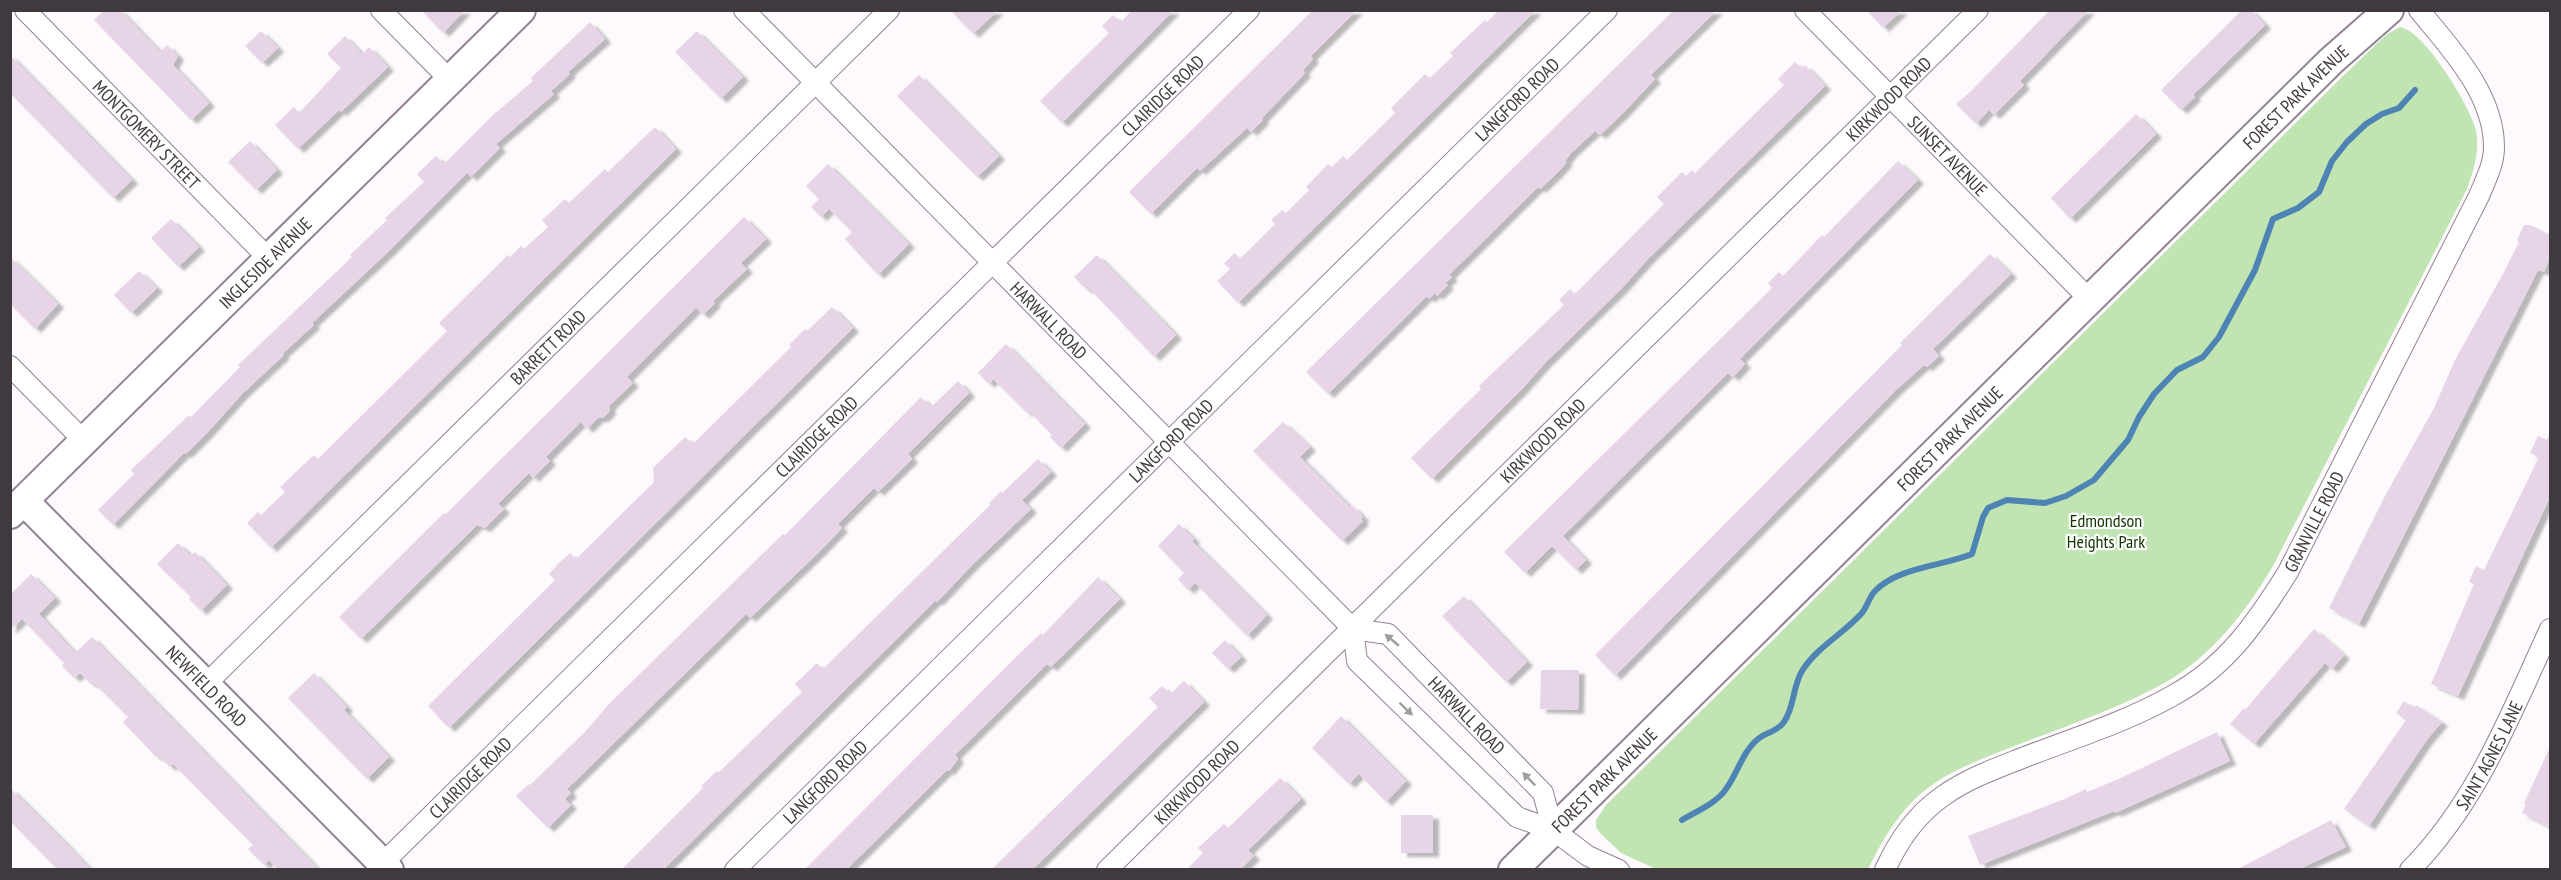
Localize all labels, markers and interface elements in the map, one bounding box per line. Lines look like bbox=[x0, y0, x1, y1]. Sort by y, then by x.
street label: FOREST PARK AVENUE bbox=[2237, 40, 2353, 154]
street label: CLAIRIDGE ROAD bbox=[1116, 50, 1209, 141]
street label: KIRKWOOD ROAD bbox=[1841, 51, 1936, 146]
street label: LANGFORD ROAD bbox=[1470, 52, 1564, 146]
street label: MONTGOMERY STREET bbox=[88, 75, 205, 194]
street label: SUNSET AVENUE bbox=[1903, 110, 1993, 201]
street label: INGLESIDE AVENUE bbox=[214, 212, 316, 313]
street label: HARWALL ROAD bbox=[1006, 276, 1092, 364]
street label: BARRETT ROAD bbox=[505, 304, 590, 389]
street label: FOREST PARK AVENUE bbox=[1892, 381, 2007, 495]
street label: CLAIRIDGE ROAD bbox=[770, 391, 862, 482]
street label: KIRKWOOD ROAD bbox=[1495, 393, 1590, 487]
street label: LANGFORD ROAD bbox=[1124, 394, 1218, 487]
street label: GRANVILLE ROAD bbox=[2278, 467, 2349, 576]
park label: Edmondson Heights Park bbox=[2067, 509, 2145, 553]
one-way arrow bbox=[1385, 634, 1400, 647]
street label: NEWFIELD ROAD bbox=[162, 640, 252, 731]
street label: HARWALL ROAD bbox=[1424, 671, 1510, 759]
street label: SAINT AGNES LANE bbox=[2450, 697, 2527, 814]
one-way arrow bbox=[1399, 701, 1413, 715]
street label: FOREST PARK AVENUE bbox=[1546, 723, 1662, 837]
street label: CLAIRIDGE ROAD bbox=[424, 732, 516, 823]
street label: KIRKWOOD ROAD bbox=[1149, 734, 1244, 829]
street label: LANGFORD ROAD bbox=[778, 735, 872, 828]
one-way arrow bbox=[1523, 772, 1537, 786]

